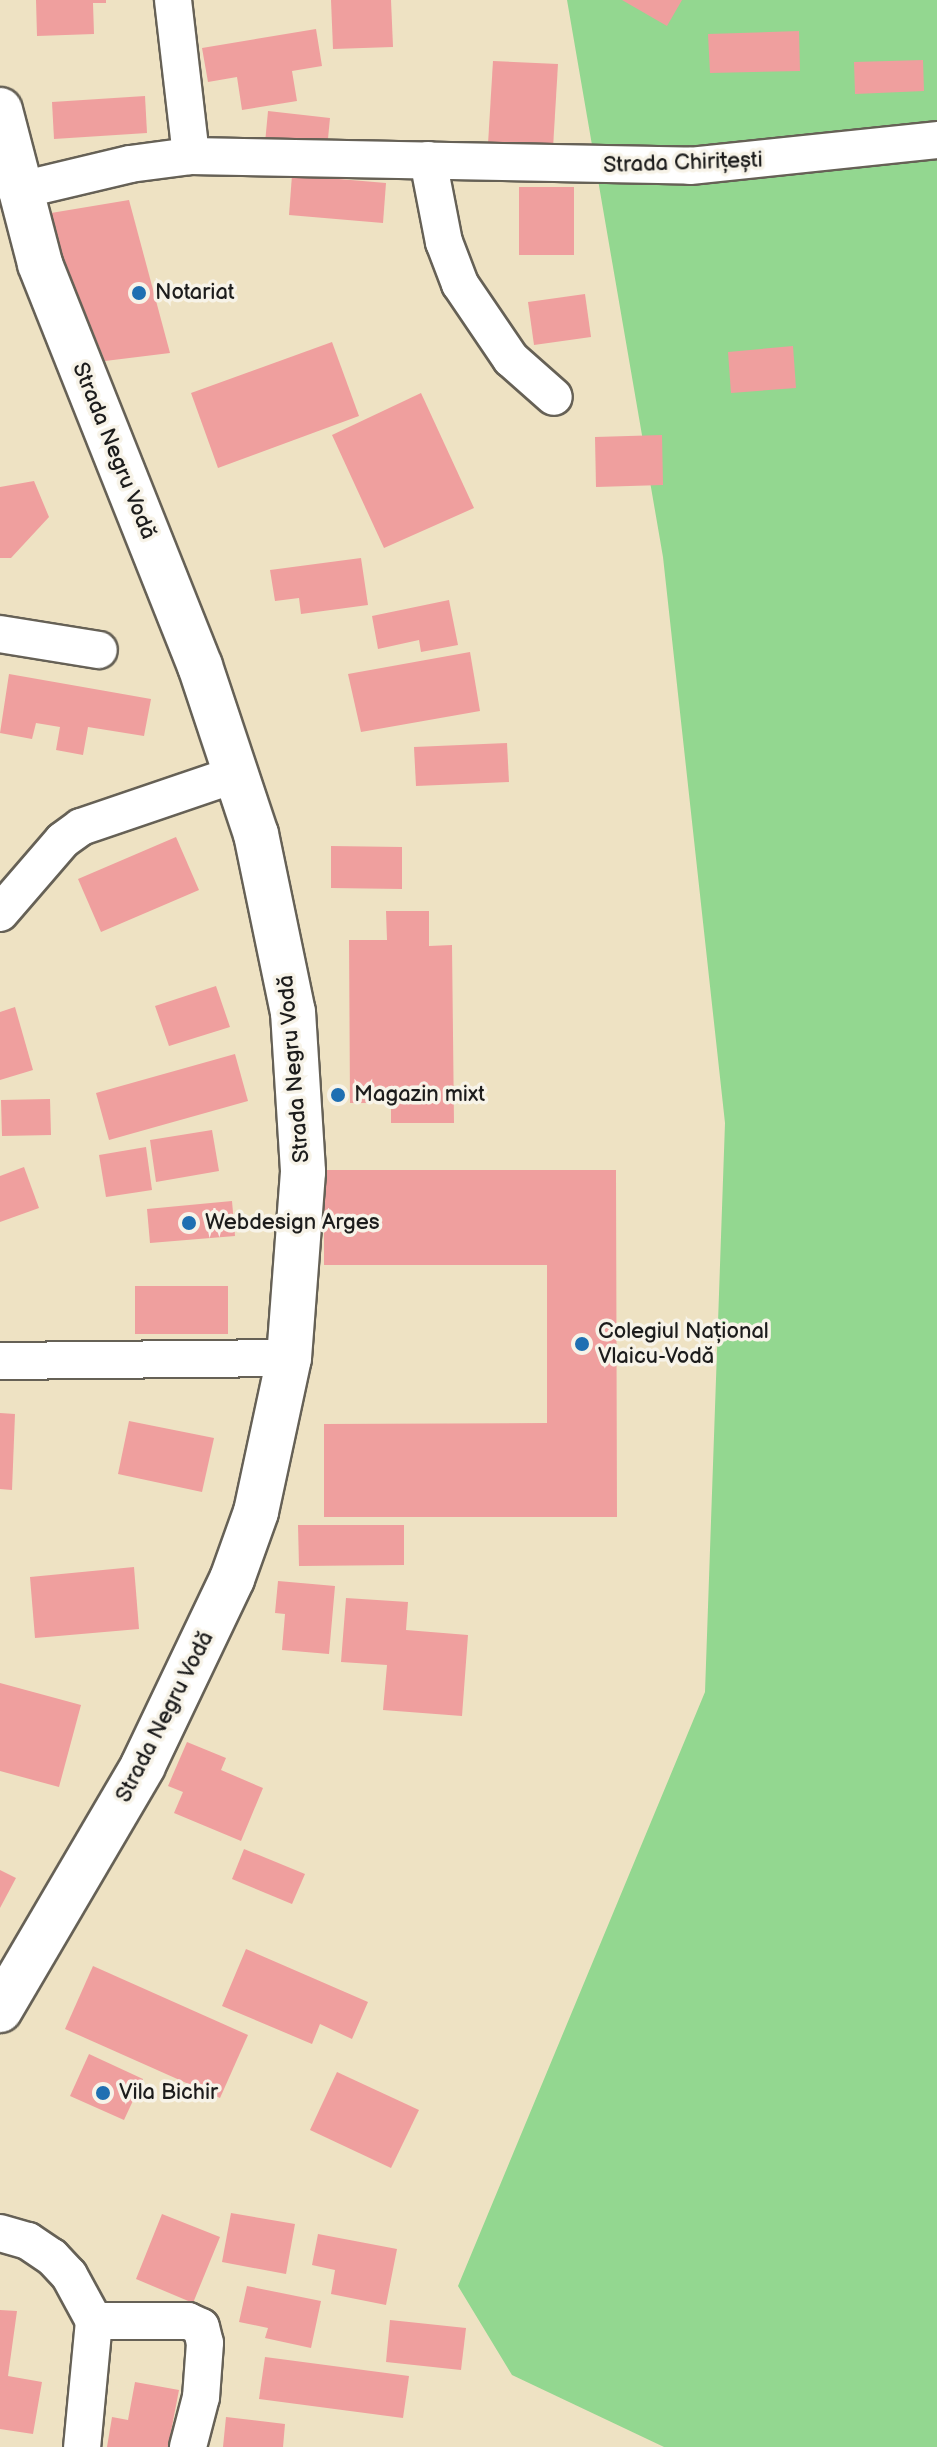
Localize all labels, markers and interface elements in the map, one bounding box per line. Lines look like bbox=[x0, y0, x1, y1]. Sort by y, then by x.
street label: Strada Chirițești bbox=[603, 147, 763, 179]
place label: Notariat bbox=[155, 280, 235, 306]
marker: Notariat bbox=[130, 284, 148, 302]
street label: Strada Negru Vodă bbox=[66, 358, 162, 544]
street label: Strada Negru Vodă bbox=[273, 974, 315, 1164]
place label: Magazin mixt bbox=[354, 1082, 485, 1108]
marker: Magazin mixt bbox=[329, 1086, 347, 1104]
place label: Webdesign Arges bbox=[205, 1210, 380, 1236]
marker: Webdesign Arges bbox=[180, 1214, 198, 1232]
place label: Colegiul Național Vlaicu-Vodă bbox=[598, 1318, 769, 1370]
marker: Colegiul Național Vlaicu-Vodă bbox=[573, 1335, 591, 1353]
street label: Strada Negru Vodă bbox=[110, 1627, 220, 1807]
place label: Vila Bichir bbox=[119, 2080, 218, 2106]
marker: Vila Bichir bbox=[94, 2084, 112, 2102]

